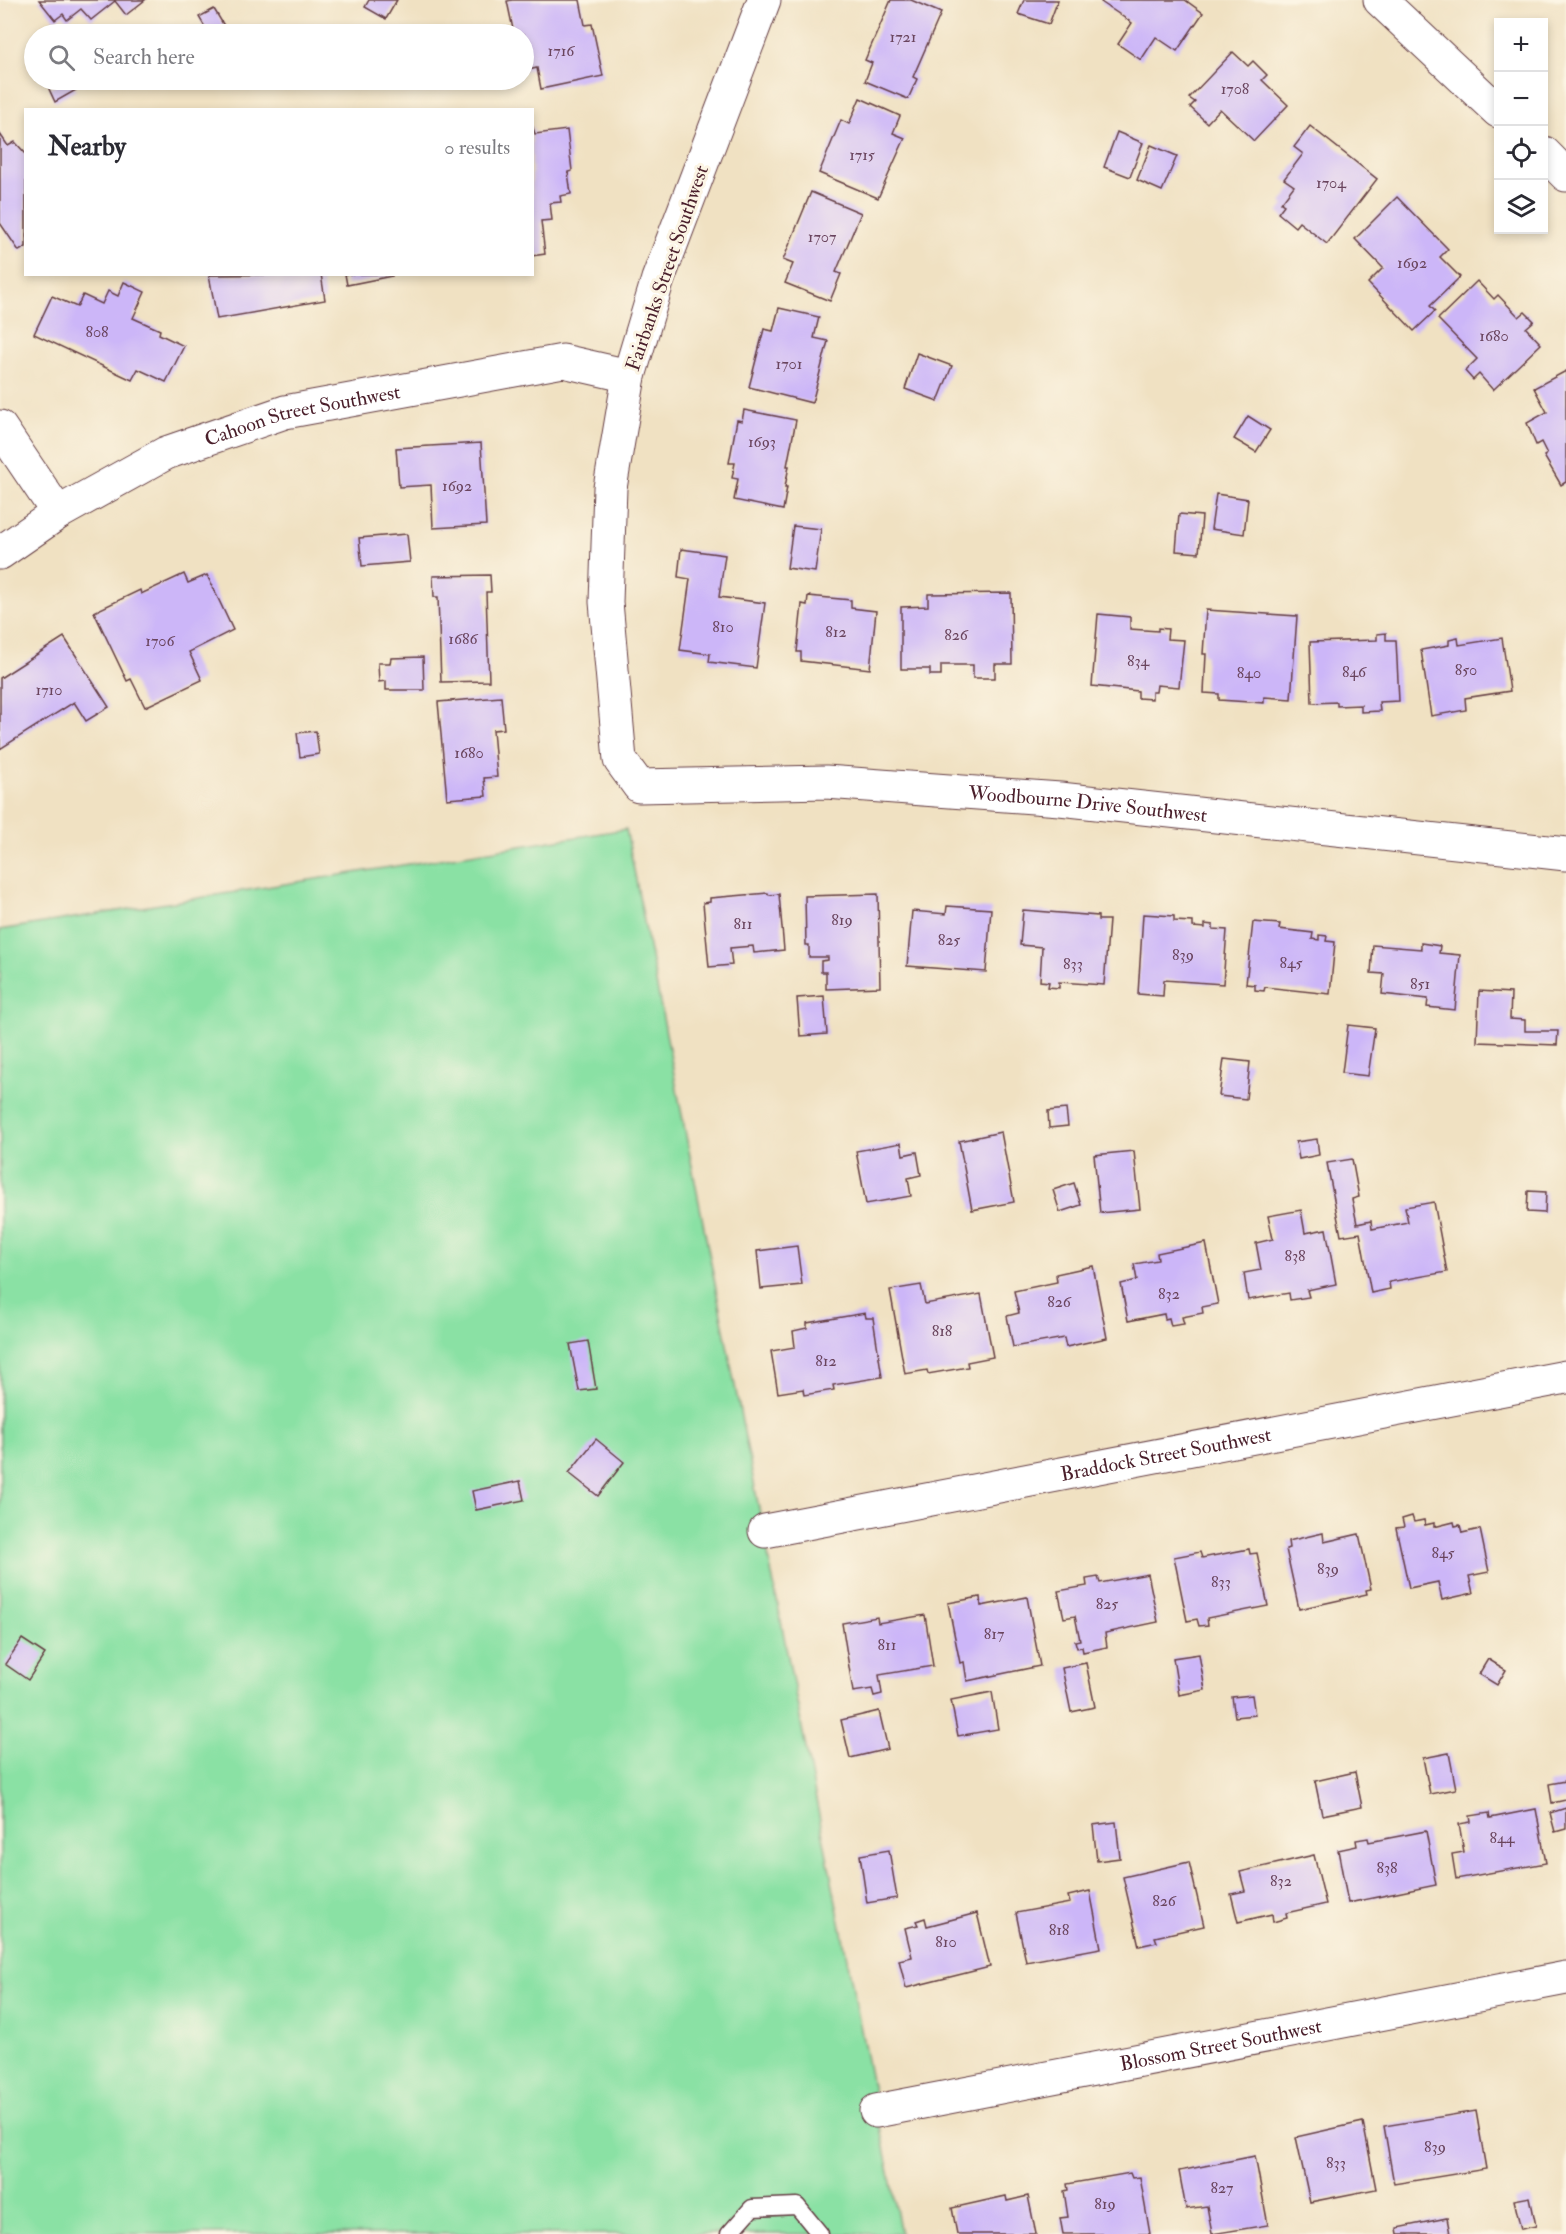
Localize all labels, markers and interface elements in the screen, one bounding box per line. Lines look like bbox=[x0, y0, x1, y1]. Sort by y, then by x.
map controls bbox=[1494, 18, 1548, 234]
button: + bbox=[1494, 18, 1548, 72]
search box bbox=[24, 24, 534, 90]
house number: 1721 bbox=[890, 27, 916, 47]
icon: search bbox=[45, 41, 78, 74]
house number: 1716 bbox=[548, 41, 575, 61]
text: Search here bbox=[93, 43, 195, 71]
button: − bbox=[1494, 72, 1548, 126]
house number: 1708 bbox=[1221, 79, 1250, 99]
button: locate bbox=[1494, 126, 1548, 180]
text: Nearby bbox=[48, 131, 126, 163]
text: 0 results bbox=[444, 135, 510, 160]
house number: 1715 bbox=[849, 145, 875, 165]
street label: Fairbanks Street Southwest bbox=[620, 161, 714, 374]
house number: 1704 bbox=[1316, 173, 1347, 193]
button: layers bbox=[1494, 180, 1548, 234]
house number: 1707 bbox=[808, 227, 837, 247]
house number: 1692 bbox=[1397, 253, 1427, 273]
house number: 808 bbox=[85, 322, 109, 342]
house number: 1680 bbox=[1479, 326, 1509, 346]
house number: 1701 bbox=[776, 354, 802, 374]
street label: Cahoon Street Southwest bbox=[201, 379, 403, 451]
house number: 1693 bbox=[748, 432, 776, 452]
house number: 1692 bbox=[442, 476, 472, 496]
house number: 810 bbox=[712, 617, 734, 637]
house number: 812 bbox=[825, 622, 847, 642]
house number: 826 bbox=[944, 625, 969, 645]
house number: 1686 bbox=[448, 629, 479, 649]
house number: 1706 bbox=[145, 631, 176, 651]
house number: 834 bbox=[1127, 651, 1150, 671]
house number: 850 bbox=[1455, 660, 1477, 680]
house number: 846 bbox=[1342, 662, 1367, 682]
house number: 840 bbox=[1237, 663, 1261, 683]
house number: 1710 bbox=[36, 680, 62, 700]
house number: 1680 bbox=[454, 743, 484, 763]
street label: Woodbourne Drive Southwest bbox=[967, 780, 1209, 827]
house number: 819 bbox=[831, 910, 853, 930]
house number: 811 bbox=[734, 914, 752, 934]
house number: 825 bbox=[938, 930, 960, 950]
house number: 839 bbox=[1172, 945, 1194, 965]
house number: 845 bbox=[1279, 953, 1303, 973]
house number: 833 bbox=[1063, 954, 1083, 974]
house number: 851 bbox=[1410, 974, 1430, 994]
house number: 838 bbox=[1284, 1246, 1306, 1266]
house number: 832 bbox=[1158, 1284, 1180, 1304]
house number: 826 bbox=[1047, 1292, 1072, 1312]
house number: 818 bbox=[932, 1321, 953, 1341]
house number: 812 bbox=[815, 1351, 837, 1371]
street label: Braddock Street Southwest bbox=[1058, 1421, 1274, 1486]
house number: 845 bbox=[1431, 1543, 1455, 1563]
house number: 839 bbox=[1317, 1559, 1339, 1579]
house number: 833 bbox=[1211, 1572, 1231, 1592]
house number: 825 bbox=[1096, 1594, 1118, 1614]
house number: 817 bbox=[984, 1624, 1005, 1644]
house number: 811 bbox=[878, 1635, 896, 1655]
house number: 844 bbox=[1490, 1828, 1516, 1848]
house number: 838 bbox=[1376, 1858, 1398, 1878]
house number: 832 bbox=[1270, 1871, 1292, 1891]
house number: 826 bbox=[1152, 1891, 1177, 1911]
house number: 818 bbox=[1049, 1920, 1070, 1940]
house number: 810 bbox=[935, 1932, 957, 1952]
street label: Blossom Street Southwest bbox=[1118, 2013, 1324, 2076]
house number: 839 bbox=[1424, 2137, 1446, 2157]
house number: 833 bbox=[1326, 2153, 1346, 2173]
house number: 827 bbox=[1211, 2178, 1234, 2198]
house number: 819 bbox=[1094, 2194, 1116, 2214]

